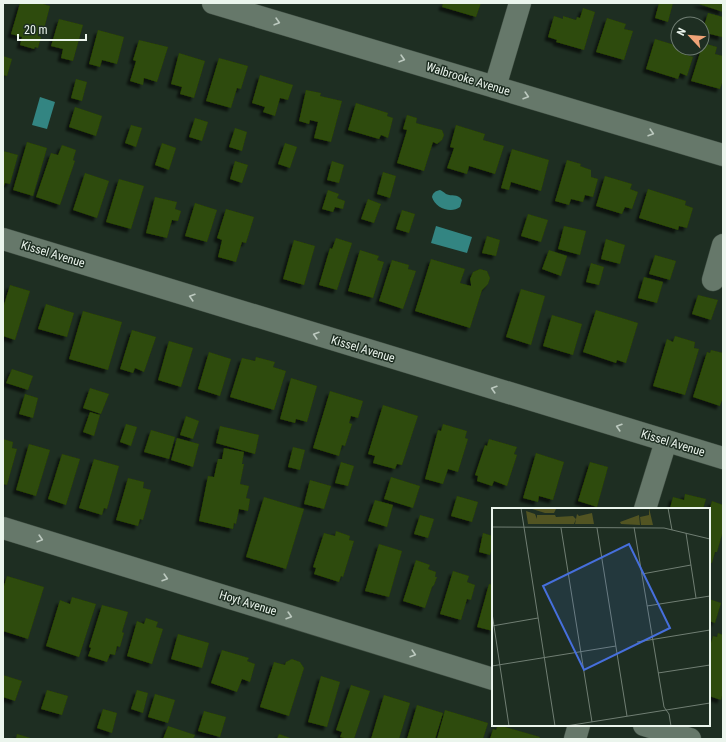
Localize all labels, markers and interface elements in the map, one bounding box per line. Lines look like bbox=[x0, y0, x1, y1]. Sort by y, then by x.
scale bar bbox=[18, 16, 86, 42]
north arrow bbox=[670, 16, 710, 56]
one-way arrow bbox=[273, 17, 280, 26]
text: 20 m bbox=[24, 23, 48, 37]
text: N bbox=[674, 26, 689, 38]
one-way arrow bbox=[398, 54, 405, 63]
street label: Walbrooke Avenue bbox=[424, 60, 512, 99]
one-way arrow bbox=[523, 91, 530, 100]
one-way arrow bbox=[647, 128, 654, 137]
street label: Kissel Avenue bbox=[19, 238, 87, 270]
one-way arrow bbox=[189, 293, 196, 302]
one-way arrow bbox=[313, 331, 320, 340]
street label: Kissel Avenue bbox=[329, 333, 397, 365]
one-way arrow bbox=[491, 385, 498, 394]
one-way arrow bbox=[615, 423, 622, 432]
street label: Kissel Avenue bbox=[639, 427, 707, 459]
inset map bbox=[492, 508, 710, 726]
one-way arrow bbox=[37, 534, 44, 543]
one-way arrow bbox=[161, 573, 168, 582]
street label: Hoyt Avenue bbox=[218, 588, 279, 618]
one-way arrow bbox=[285, 611, 292, 620]
one-way arrow bbox=[409, 649, 416, 658]

